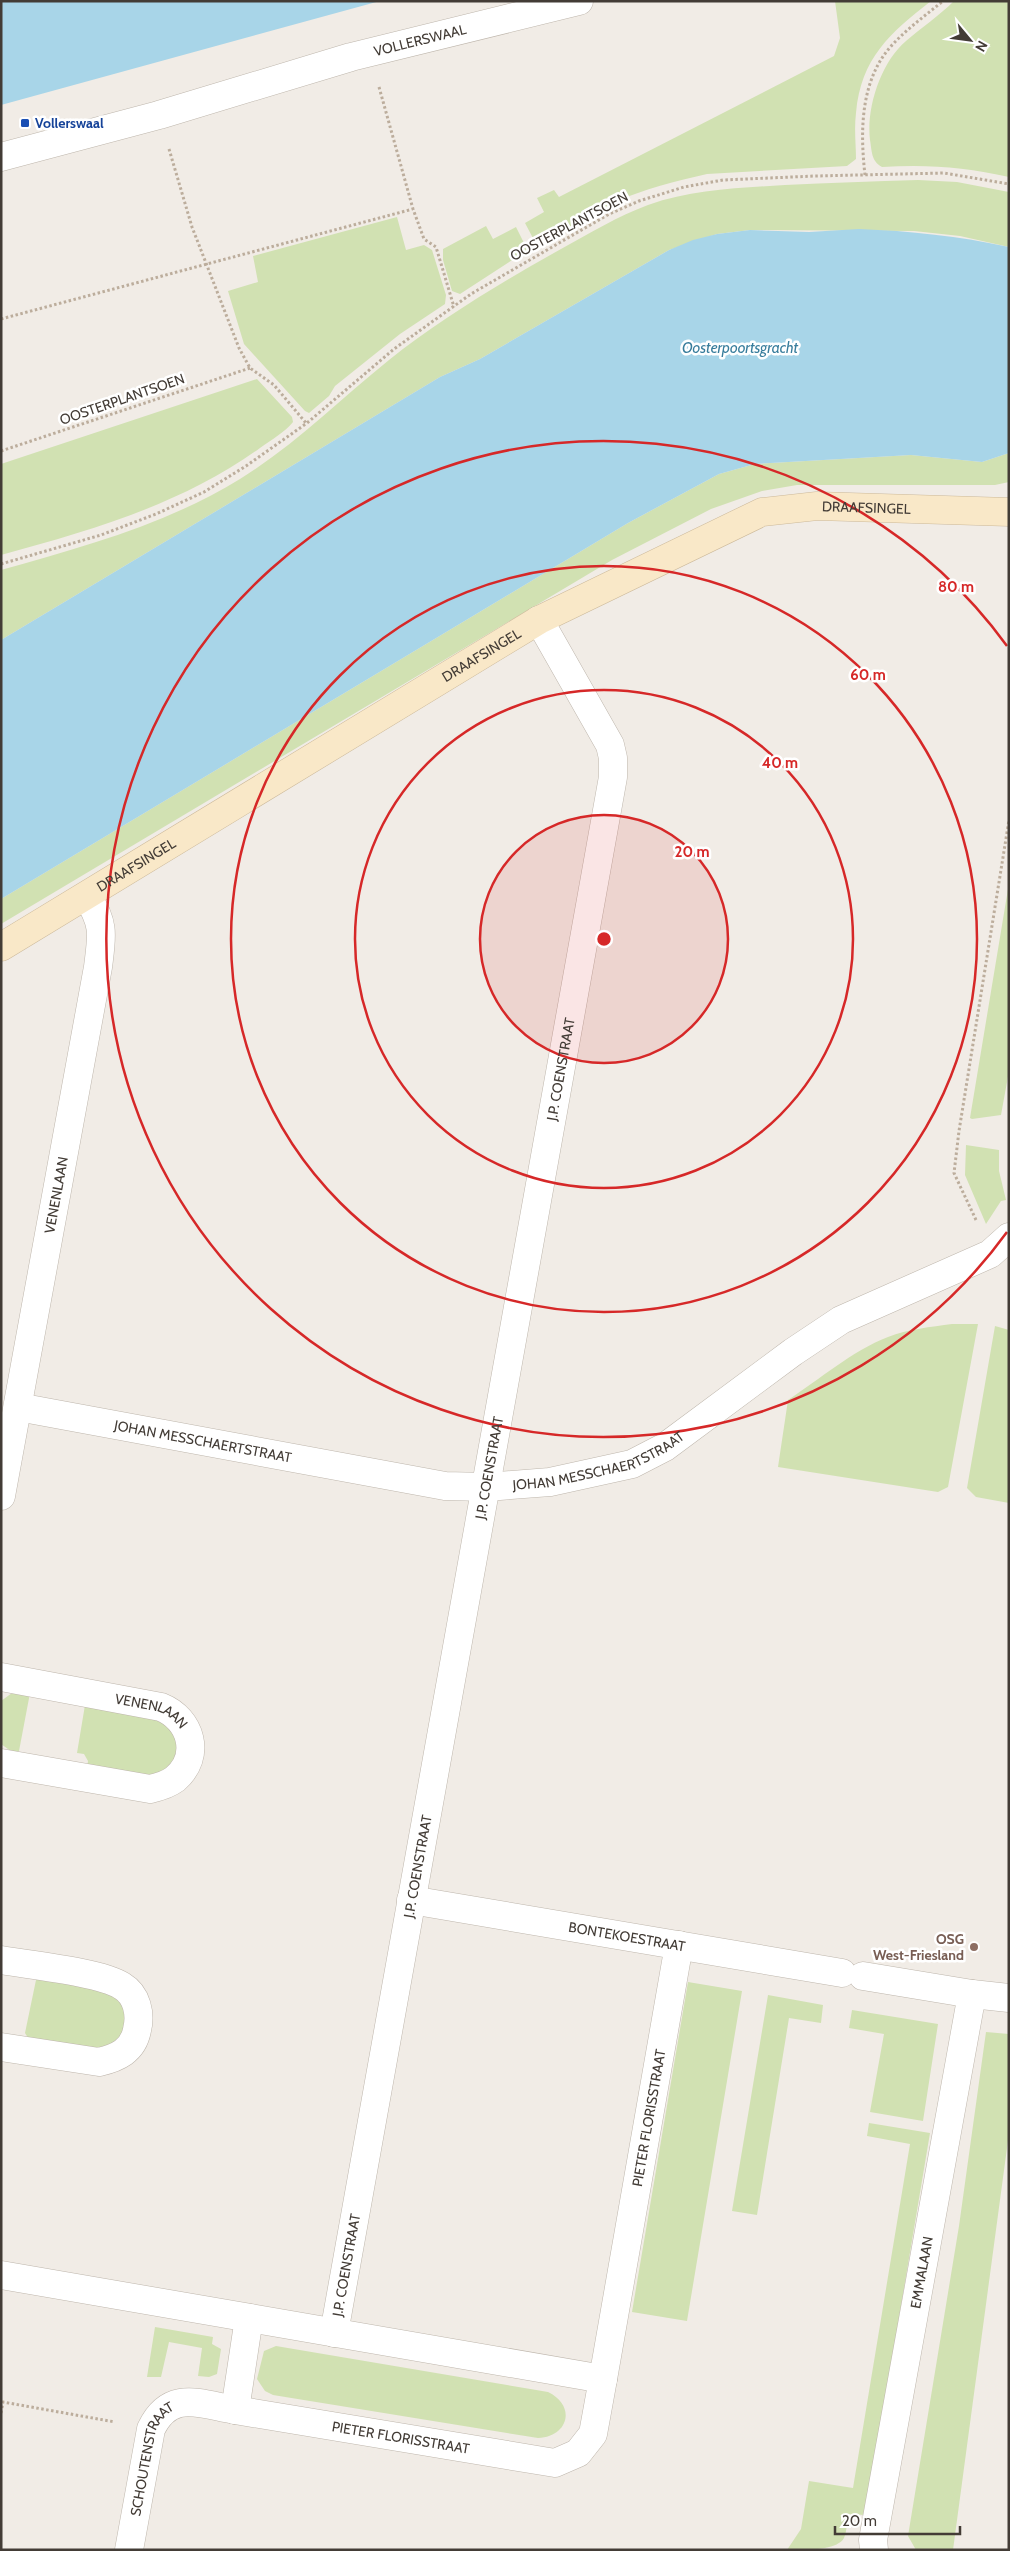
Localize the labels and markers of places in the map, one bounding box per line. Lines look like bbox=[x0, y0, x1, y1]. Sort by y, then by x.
place label: Vollerswaal bbox=[35, 114, 104, 132]
marker: Vollerswaal bbox=[19, 117, 31, 129]
centre of rings bbox=[595, 930, 613, 948]
place label: OSG West-Friesland bbox=[873, 1930, 964, 1964]
marker: OSG West-Friesland bbox=[968, 1941, 980, 1953]

